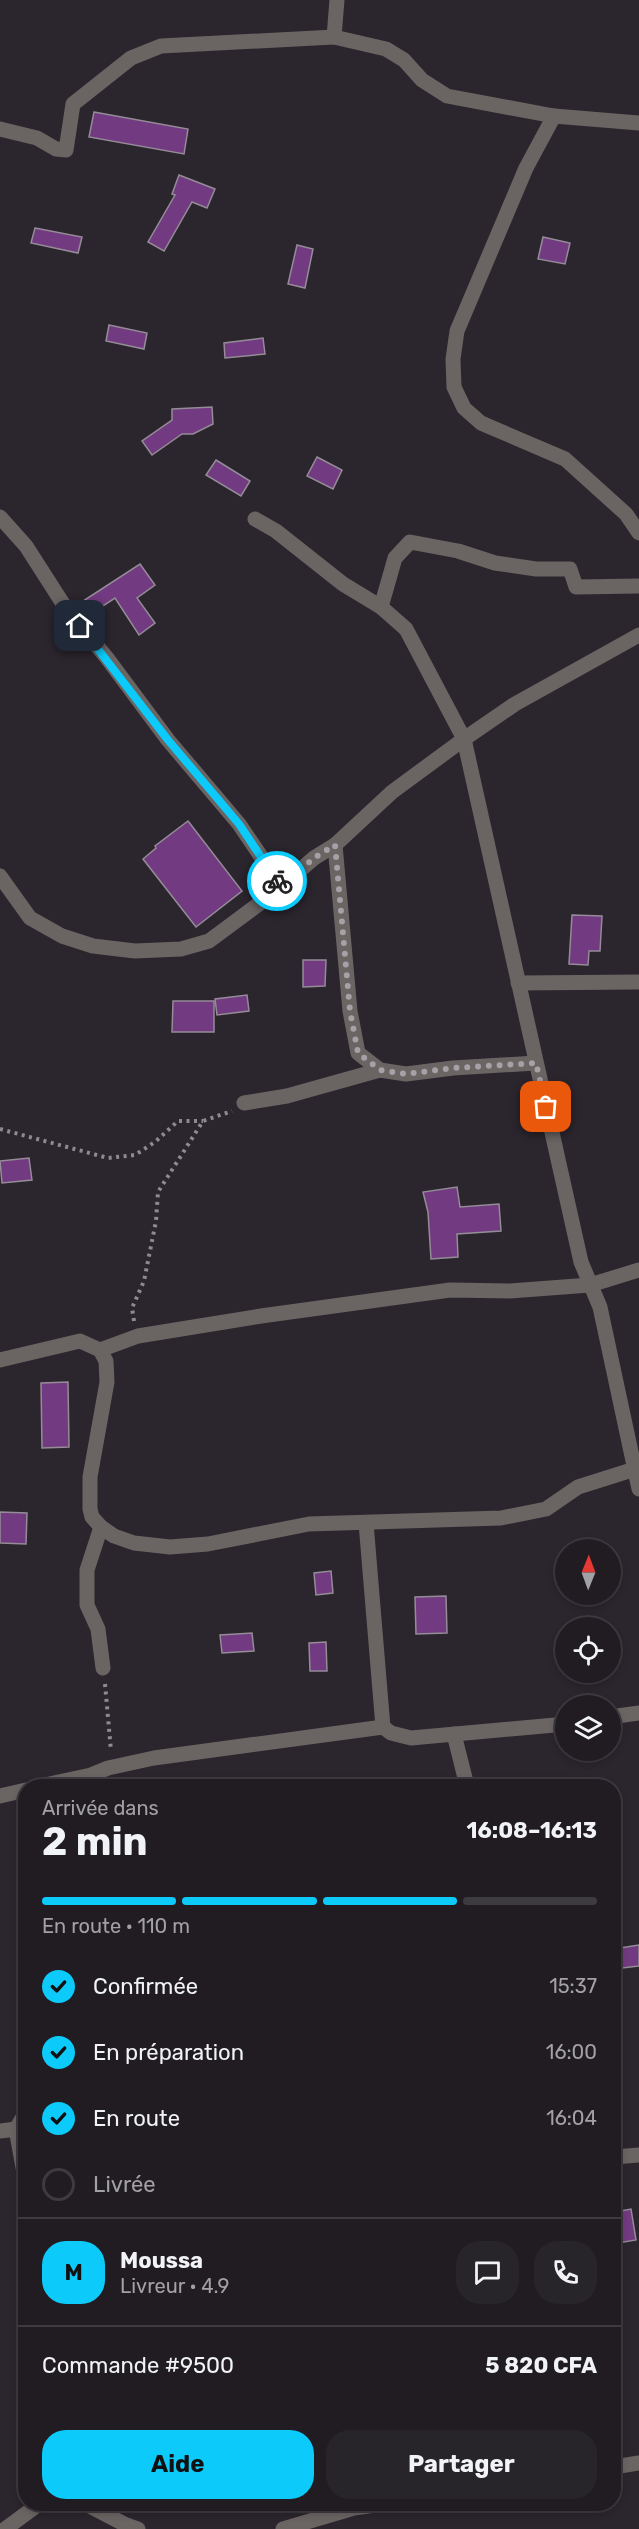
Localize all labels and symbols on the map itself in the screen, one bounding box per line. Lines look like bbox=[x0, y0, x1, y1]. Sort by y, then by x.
pin bbox=[54, 600, 105, 651]
courier bbox=[247, 851, 307, 911]
pin bbox=[520, 1081, 571, 1132]
north arrow bbox=[555, 1539, 621, 1605]

